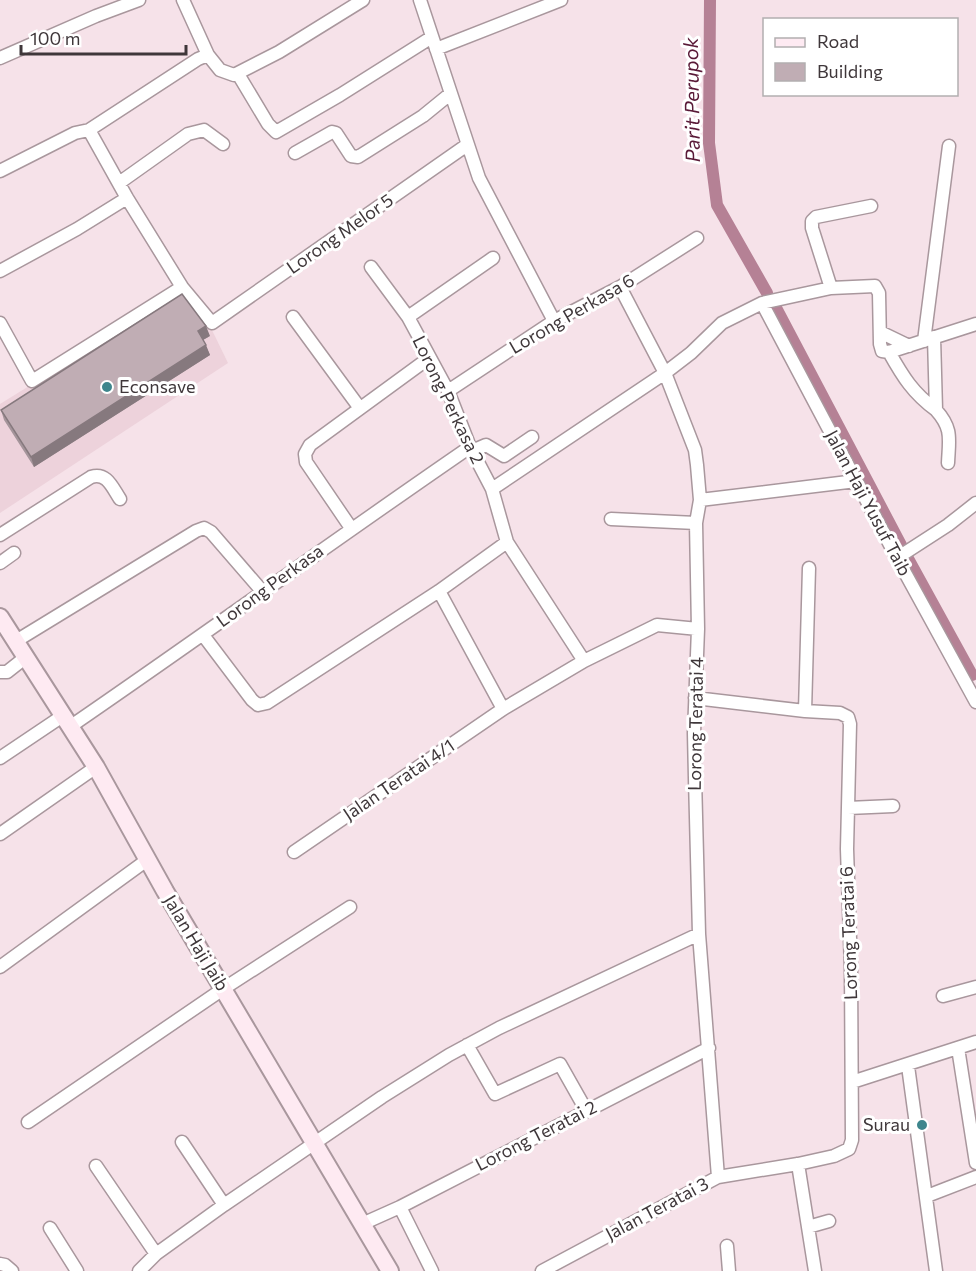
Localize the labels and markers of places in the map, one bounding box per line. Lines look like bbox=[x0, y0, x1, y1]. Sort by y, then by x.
place label: Econsave bbox=[119, 375, 195, 397]
marker: Econsave bbox=[100, 380, 114, 394]
place label: Surau bbox=[863, 1113, 910, 1135]
marker: Surau bbox=[915, 1118, 929, 1132]

